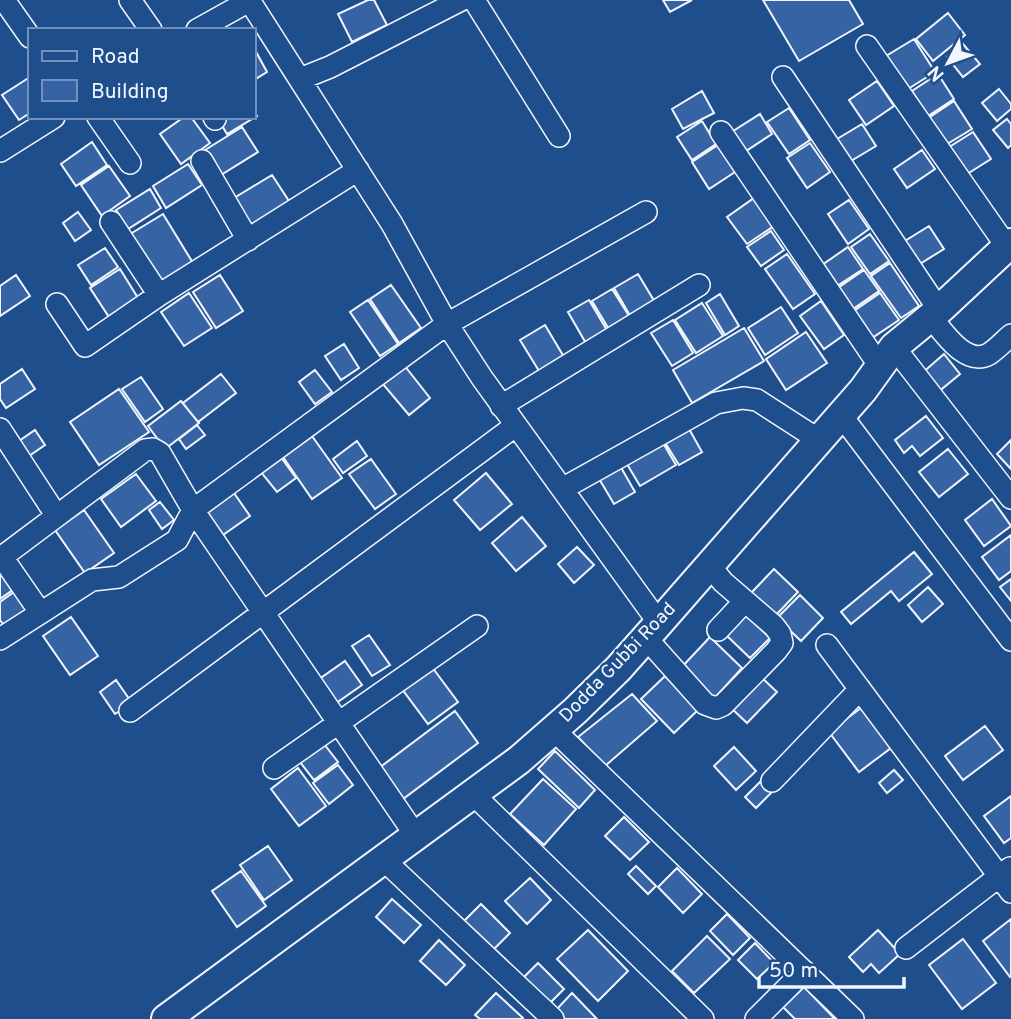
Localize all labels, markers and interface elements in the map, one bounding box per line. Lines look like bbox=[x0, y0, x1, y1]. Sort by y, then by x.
legend bbox=[28, 28, 256, 119]
north arrow bbox=[913, 28, 983, 98]
text: Road bbox=[91, 44, 140, 71]
text: N bbox=[923, 60, 950, 86]
text: Building bbox=[91, 79, 169, 106]
street label: Dodda Gubbi Road bbox=[555, 598, 681, 728]
scale bar bbox=[759, 946, 904, 990]
text: 50 m bbox=[769, 958, 818, 985]

